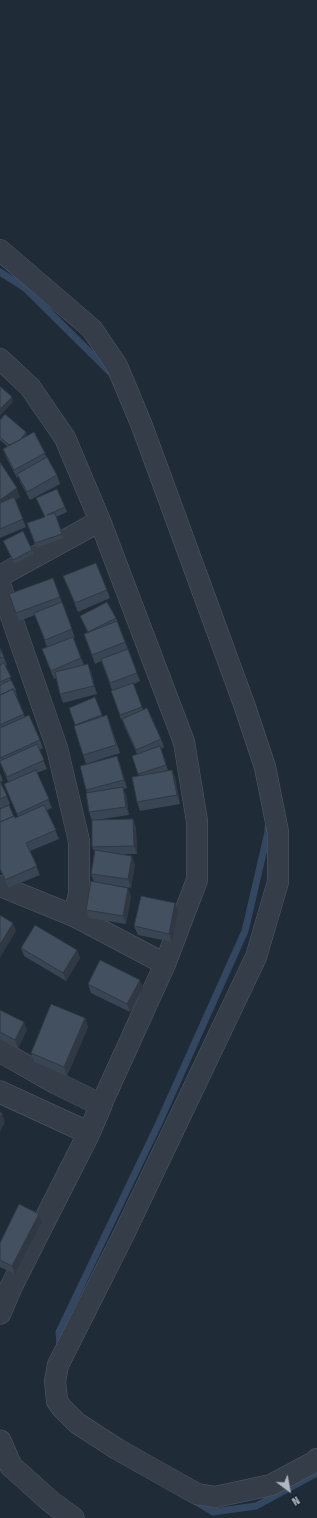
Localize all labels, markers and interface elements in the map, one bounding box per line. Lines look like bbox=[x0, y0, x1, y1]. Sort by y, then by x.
north arrow bbox=[269, 1470, 309, 1510]
text: N bbox=[289, 1493, 302, 1508]

